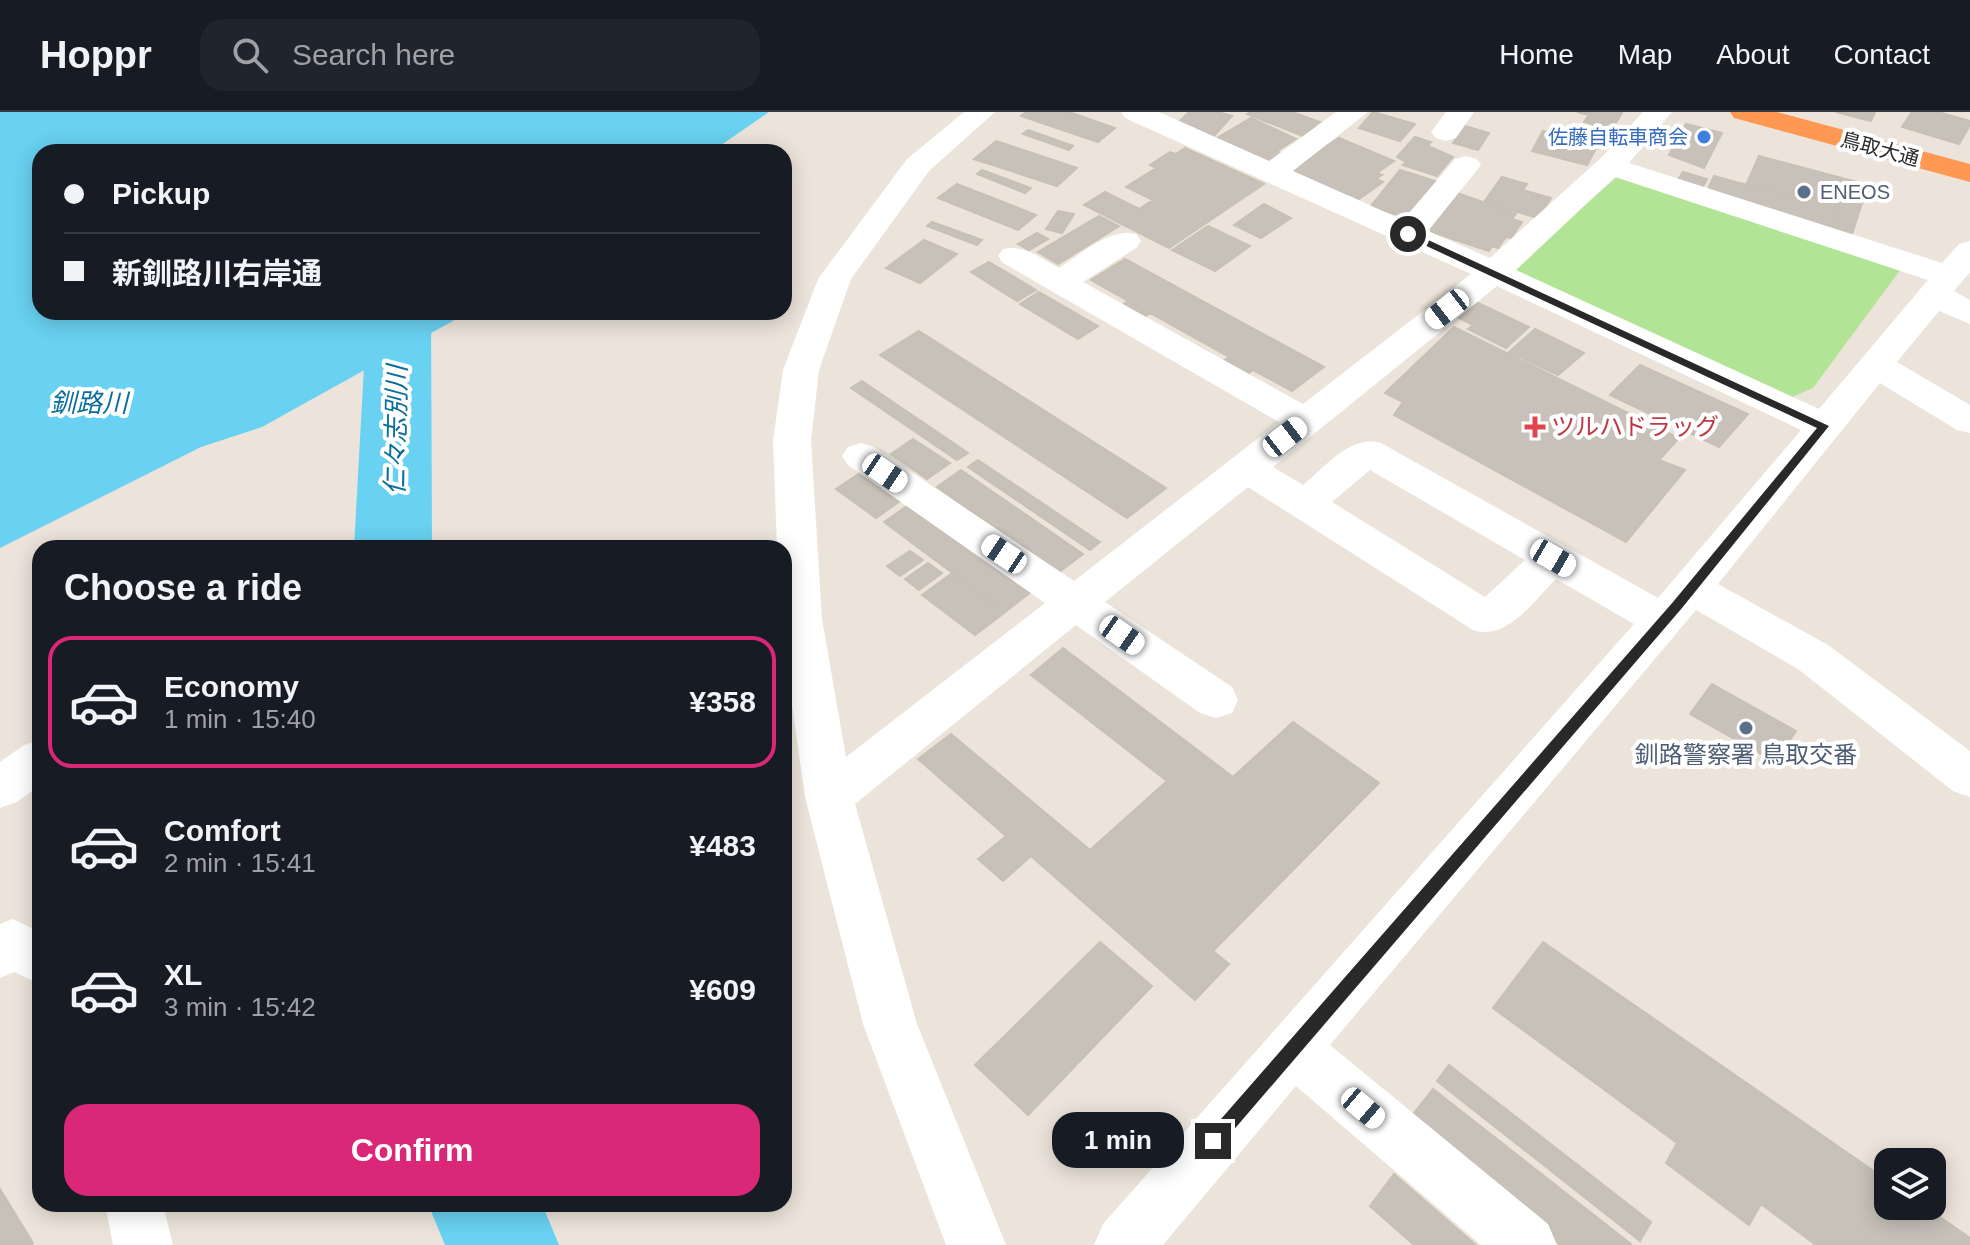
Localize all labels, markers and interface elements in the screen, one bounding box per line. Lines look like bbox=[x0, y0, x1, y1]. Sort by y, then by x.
search box bbox=[200, 19, 760, 91]
icon: search bbox=[228, 33, 272, 77]
text: Hoppr bbox=[40, 34, 152, 76]
text: Search here bbox=[292, 38, 455, 71]
text: Home bbox=[1499, 39, 1574, 70]
text: Map bbox=[1618, 39, 1672, 70]
text: About bbox=[1716, 39, 1790, 70]
text: Contact bbox=[1834, 39, 1930, 70]
place label: 佐藤自転車商会 bbox=[1548, 126, 1688, 148]
marker: 佐藤自転車商会 bbox=[1695, 128, 1713, 146]
street label: 鳥取大通 bbox=[1839, 128, 1921, 170]
text: Pickup bbox=[112, 177, 210, 210]
place label: ENEOS bbox=[1820, 181, 1890, 203]
marker: ENEOS bbox=[1795, 183, 1813, 201]
route start bbox=[1390, 216, 1426, 252]
text: 新釧路川右岸通 bbox=[112, 257, 322, 290]
car bbox=[1421, 285, 1473, 333]
water label: 仁々志別川 bbox=[380, 362, 412, 495]
water label: 釧路川 bbox=[50, 388, 131, 418]
car bbox=[1259, 413, 1311, 461]
place label: ツルハドラッグ bbox=[1551, 413, 1719, 440]
marker: ツルハドラッグ bbox=[1526, 418, 1544, 436]
car bbox=[858, 450, 912, 496]
car bbox=[977, 531, 1031, 577]
car bbox=[1526, 536, 1580, 580]
text: Choose a ride bbox=[64, 567, 302, 608]
car bbox=[1095, 611, 1149, 659]
icon: car bbox=[68, 666, 140, 738]
text: Economy bbox=[164, 670, 299, 703]
text: ¥358 bbox=[689, 685, 756, 718]
text: 1 min · 15:40 bbox=[164, 704, 316, 734]
marker: 釧路警察署 鳥取交番 bbox=[1737, 719, 1755, 737]
place label: 釧路警察署 鳥取交番 bbox=[1635, 741, 1857, 768]
icon: car bbox=[68, 810, 140, 882]
text: Comfort bbox=[164, 814, 281, 847]
text: ¥483 bbox=[689, 829, 756, 862]
text: 2 min · 15:41 bbox=[164, 848, 316, 878]
icon: car bbox=[68, 954, 140, 1026]
text: XL bbox=[164, 958, 202, 991]
text: ¥609 bbox=[689, 973, 756, 1006]
text: 3 min · 15:42 bbox=[164, 992, 316, 1022]
car bbox=[1337, 1083, 1389, 1133]
button: Confirm bbox=[64, 1104, 760, 1196]
callout: 1 min bbox=[1053, 1113, 1185, 1169]
route end bbox=[1195, 1123, 1231, 1159]
text: 1 min bbox=[1084, 1125, 1152, 1155]
map controls bbox=[1874, 1148, 1946, 1220]
button: layers bbox=[1874, 1148, 1946, 1220]

